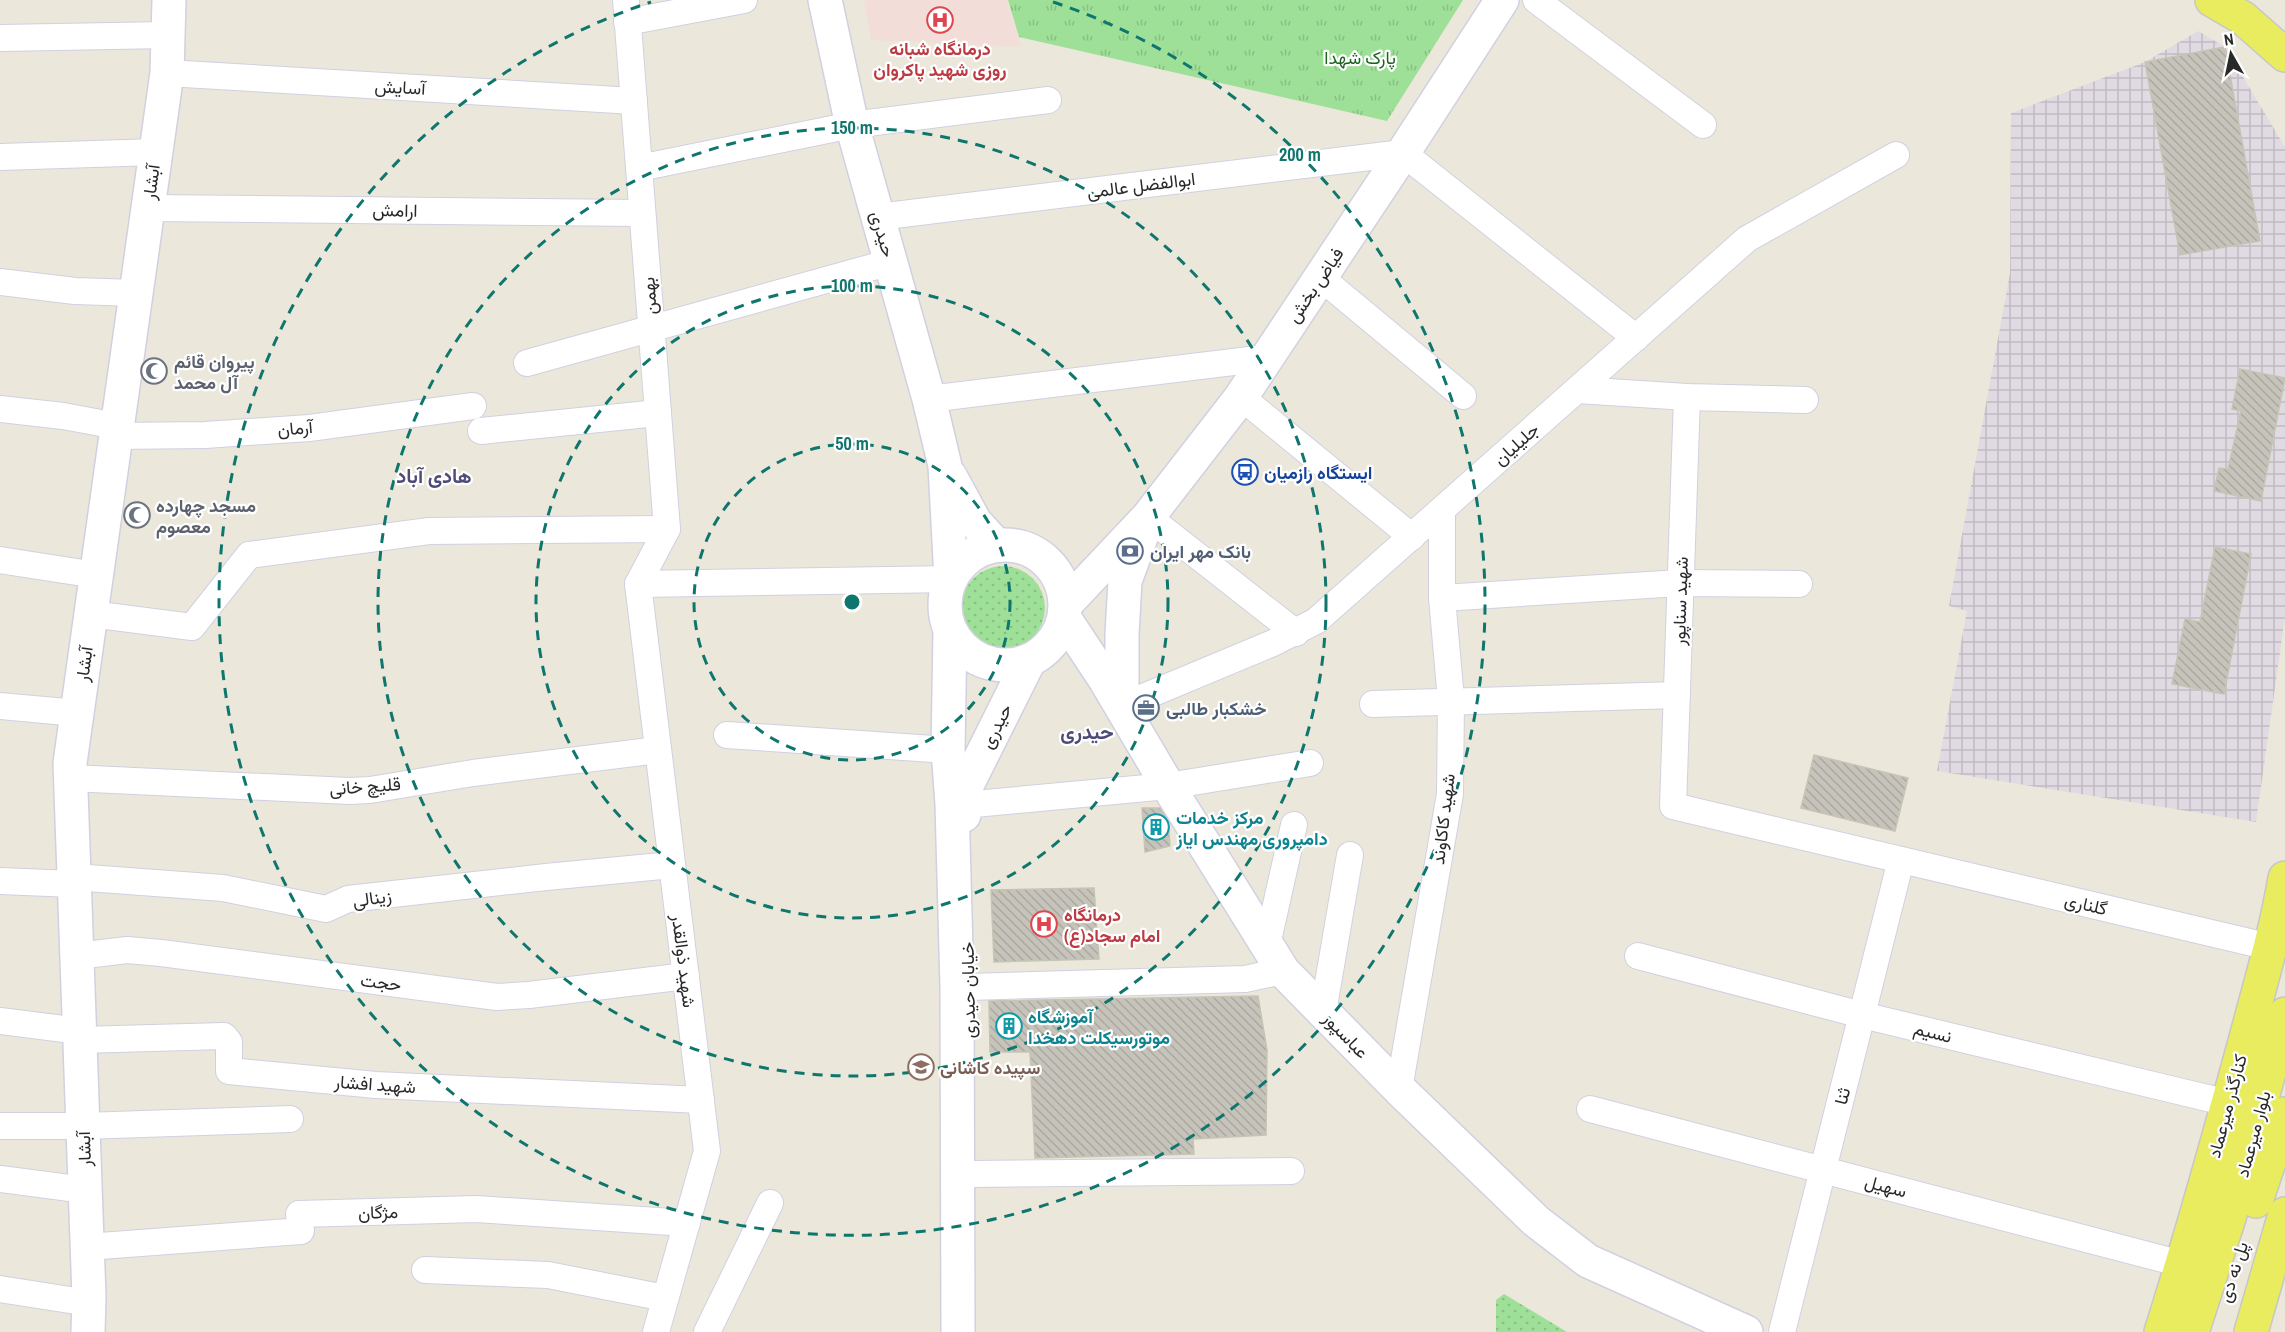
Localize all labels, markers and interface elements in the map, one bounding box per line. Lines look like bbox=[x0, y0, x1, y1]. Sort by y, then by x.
hospital icon: درمانگاه شبانه روزی شهید پاکروان bbox=[925, 5, 955, 35]
north arrow bbox=[2201, 24, 2261, 84]
text: N bbox=[2222, 28, 2235, 51]
place label: درمانگاه شبانه روزی شهید پاکروان bbox=[873, 36, 1007, 82]
park label: پارک شهدا bbox=[1324, 45, 1396, 70]
street label: آسایش bbox=[374, 73, 428, 101]
text: 150 m bbox=[831, 115, 873, 140]
text: 200 m bbox=[1279, 142, 1321, 167]
street label: آبشار bbox=[136, 161, 166, 202]
street label: ابوالفضل عالمی bbox=[1085, 166, 1197, 204]
street label: ارامش bbox=[372, 197, 418, 223]
street label: حیدری bbox=[865, 208, 901, 260]
street label: فیاض بخش bbox=[1281, 242, 1349, 328]
text: 100 m bbox=[831, 273, 873, 298]
street label: بهمن bbox=[635, 276, 663, 316]
place label: پیروان قائم آل محمد bbox=[174, 349, 255, 395]
mosque icon: پیروان قائم آل محمد bbox=[139, 356, 169, 386]
street label: آرمان bbox=[276, 414, 316, 442]
street label: جلیلیان bbox=[1488, 417, 1544, 471]
text: 50 m bbox=[835, 431, 869, 456]
bus stop icon: ایستگاه رازمیان bbox=[1230, 457, 1260, 487]
place label: ایستگاه رازمیان bbox=[1264, 460, 1372, 485]
district label: هادی آباد bbox=[396, 462, 472, 489]
place label: مسجد چهارده معصوم bbox=[156, 493, 256, 539]
mosque icon: مسجد چهارده معصوم bbox=[122, 500, 152, 530]
bank icon: بانک مهر ایران bbox=[1115, 536, 1145, 566]
place label: بانک مهر ایران bbox=[1150, 539, 1251, 564]
street label: شهید سناپور bbox=[1666, 556, 1694, 647]
centre of rings bbox=[842, 592, 862, 612]
street label: آبشار bbox=[69, 643, 99, 684]
office icon: خشکبار طالبی bbox=[1131, 693, 1161, 723]
place label: خشکبار طالبی bbox=[1166, 696, 1267, 721]
street label: حیدری bbox=[974, 699, 1018, 753]
district label: حیدری bbox=[1060, 718, 1114, 745]
street label: قلیچ خانی bbox=[328, 771, 402, 801]
street label: شهید کاکاوند bbox=[1425, 772, 1461, 866]
place label: مرکز خدمات دامپروری مهندس ایاز bbox=[1175, 805, 1328, 851]
building icon: مرکز خدمات دامپروری مهندس ایاز bbox=[1141, 812, 1171, 842]
street label: زینالی bbox=[351, 883, 393, 913]
street label: گلناری bbox=[2062, 887, 2110, 921]
place label: درمانگاه امام سجاد(ع) bbox=[1064, 902, 1160, 948]
hospital icon: درمانگاه امام سجاد(ع) bbox=[1029, 909, 1059, 939]
street label: شهید ذوالقدر bbox=[666, 912, 702, 1009]
street label: خیابان حیدری bbox=[955, 941, 981, 1039]
street label: حجت bbox=[359, 967, 403, 997]
place label: آموزشگاه موتورسیکلت دهخدا bbox=[1028, 1004, 1170, 1050]
street label: عباسپور bbox=[1317, 1005, 1375, 1064]
building icon: آموزشگاه موتورسیکلت دهخدا bbox=[994, 1011, 1024, 1041]
street label: نسیم bbox=[1911, 1015, 1955, 1049]
street label: کنارگذر میرعماد bbox=[2201, 1051, 2253, 1161]
school or university icon: سپیده کاشانی bbox=[906, 1052, 936, 1082]
place label: سپیده کاشانی bbox=[940, 1055, 1040, 1080]
street label: شهید افشار bbox=[332, 1069, 417, 1099]
street label: ثنا bbox=[1828, 1085, 1856, 1107]
street label: بلوار میرعماد bbox=[2229, 1088, 2277, 1180]
street label: آبشار bbox=[71, 1129, 97, 1168]
street label: سهیل bbox=[1862, 1168, 1910, 1204]
street label: مژگان bbox=[358, 1199, 398, 1225]
street label: پل نه دی bbox=[2212, 1239, 2254, 1305]

